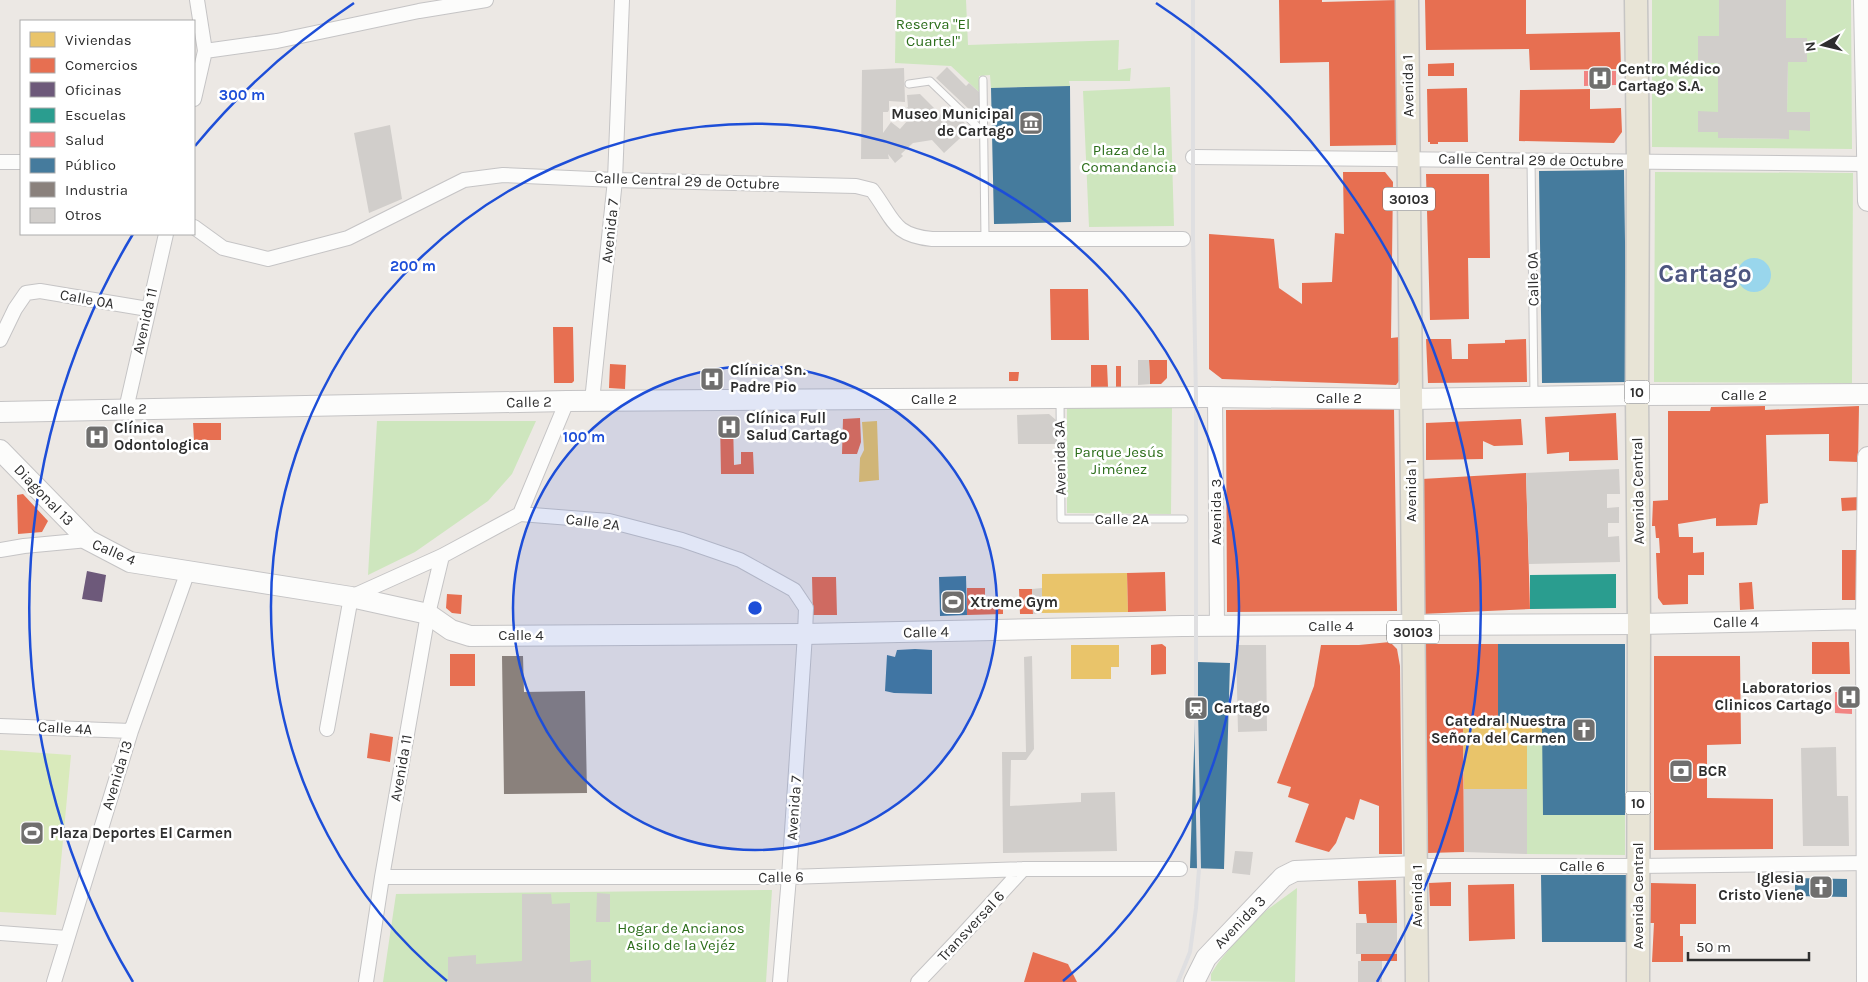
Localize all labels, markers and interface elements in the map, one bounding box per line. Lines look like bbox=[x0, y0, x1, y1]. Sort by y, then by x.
park label: Reserva "El Cuartel" bbox=[896, 15, 970, 50]
legend bbox=[20, 20, 195, 235]
north arrow bbox=[1798, 20, 1848, 70]
text: Viviendas bbox=[65, 31, 132, 49]
text: N bbox=[1802, 41, 1820, 53]
street label: Avenida 1 bbox=[1398, 54, 1418, 118]
text: Comercios bbox=[65, 56, 138, 74]
place label: Centro Médico Cartago S.A. bbox=[1618, 60, 1721, 95]
hospital icon: Centro Médico Cartago S.A. bbox=[1587, 65, 1613, 91]
text: Oficinas bbox=[65, 81, 122, 99]
text: 300 m bbox=[219, 86, 265, 104]
place label: Museo Municipal de Cartago bbox=[891, 105, 1014, 140]
text: Escuelas bbox=[65, 106, 126, 124]
museum icon: Museo Municipal de Cartago bbox=[1018, 110, 1044, 136]
text: Salud bbox=[65, 131, 105, 149]
park label: Plaza de la Comandancia bbox=[1081, 141, 1177, 176]
street label: Calle Central 29 de Octubre bbox=[1438, 149, 1624, 171]
text: Público bbox=[65, 156, 116, 174]
street label: Calle Central 29 de Octubre bbox=[594, 169, 780, 193]
text: Industria bbox=[65, 181, 128, 199]
road number: 30103 bbox=[1383, 188, 1435, 210]
street label: Avenida 7 bbox=[598, 198, 622, 264]
text: Otros bbox=[65, 206, 102, 224]
street label: Calle 0A bbox=[1524, 251, 1542, 306]
text: 200 m bbox=[390, 257, 436, 275]
district label: Cartago bbox=[1658, 259, 1752, 288]
street label: Calle 0A bbox=[59, 285, 116, 313]
street label: Avenida 11 bbox=[129, 286, 161, 356]
place label: Clínica Sn. Padre Pio bbox=[730, 361, 806, 396]
hospital icon: Clínica Sn. Padre Pio bbox=[699, 366, 725, 392]
road number: 10 bbox=[1624, 381, 1650, 404]
street label: Calle 2 bbox=[1721, 386, 1767, 404]
street label: Calle 2 bbox=[1316, 389, 1362, 407]
street label: Calle 2 bbox=[911, 390, 957, 408]
street label: Calle 2 bbox=[506, 393, 552, 411]
street label: Calle 2 bbox=[101, 400, 147, 418]
place label: Clínica Full Salud Cartago bbox=[746, 409, 847, 444]
hospital icon: Clínica Full Salud Cartago bbox=[716, 414, 742, 440]
place label: Clínica Odontologica bbox=[114, 419, 209, 454]
street label: Avenida 3A bbox=[1050, 420, 1070, 496]
hospital icon: Clínica Odontologica bbox=[84, 424, 110, 450]
text: 100 m bbox=[563, 428, 605, 446]
street label: Avenida Central bbox=[1628, 437, 1648, 545]
park label: Parque Jesús Jiménez bbox=[1074, 443, 1164, 478]
street label: Avenida 1 bbox=[1402, 460, 1420, 522]
street label: Diagonal 13 bbox=[10, 461, 78, 529]
street label: Avenida 3 bbox=[1207, 479, 1225, 545]
street label: Calle 2A bbox=[565, 510, 621, 534]
street label: Calle 2A bbox=[1095, 510, 1150, 528]
street label: Calle 4 bbox=[90, 535, 139, 569]
sports icon: Xtreme Gym bbox=[940, 589, 966, 615]
place label: Xtreme Gym bbox=[970, 593, 1058, 611]
centre of rings bbox=[746, 599, 764, 617]
street label: Calle 4 bbox=[1713, 613, 1760, 631]
street label: Calle 4 bbox=[1308, 617, 1354, 635]
road number: 30103 bbox=[1387, 620, 1439, 644]
street label: Calle 4 bbox=[903, 623, 950, 641]
street label: Calle 4 bbox=[498, 626, 544, 644]
place label: Laboratorios Clinicos Cartago bbox=[1715, 679, 1832, 714]
hospital icon: Laboratorios Clinicos Cartago bbox=[1836, 684, 1862, 710]
station icon: Cartago bbox=[1183, 695, 1209, 721]
place label: Cartago bbox=[1214, 699, 1270, 717]
place label: Catedral Nuestra Señora del Carmen bbox=[1431, 712, 1566, 747]
church icon: Catedral Nuestra Señora del Carmen bbox=[1571, 717, 1597, 743]
street label: Calle 4A bbox=[38, 718, 93, 738]
street label: Avenida 11 bbox=[386, 733, 416, 803]
street label: Avenida 13 bbox=[98, 738, 136, 812]
bank icon: BCR bbox=[1668, 758, 1694, 784]
place label: BCR bbox=[1698, 762, 1727, 780]
street label: Avenida 7 bbox=[783, 775, 805, 841]
road number: 10 bbox=[1626, 791, 1650, 814]
sports icon: Plaza Deportes El Carmen bbox=[19, 820, 45, 846]
place label: Plaza Deportes El Carmen bbox=[50, 824, 232, 842]
street label: Avenida Central bbox=[1629, 842, 1647, 950]
street label: Calle 6 bbox=[1559, 857, 1605, 875]
street label: Avenida 1 bbox=[1408, 865, 1426, 927]
street label: Calle 6 bbox=[758, 868, 804, 886]
place label: Iglesia Cristo Viene bbox=[1718, 869, 1804, 904]
church icon: Iglesia Cristo Viene bbox=[1808, 874, 1834, 900]
street label: Transversal 6 bbox=[934, 887, 1008, 965]
street label: Avenida 3 bbox=[1210, 892, 1270, 952]
park label: Hogar de Ancianos Asilo de la Vejéz bbox=[617, 919, 745, 954]
scale bar bbox=[1688, 930, 1809, 962]
text: 50 m bbox=[1696, 938, 1731, 956]

